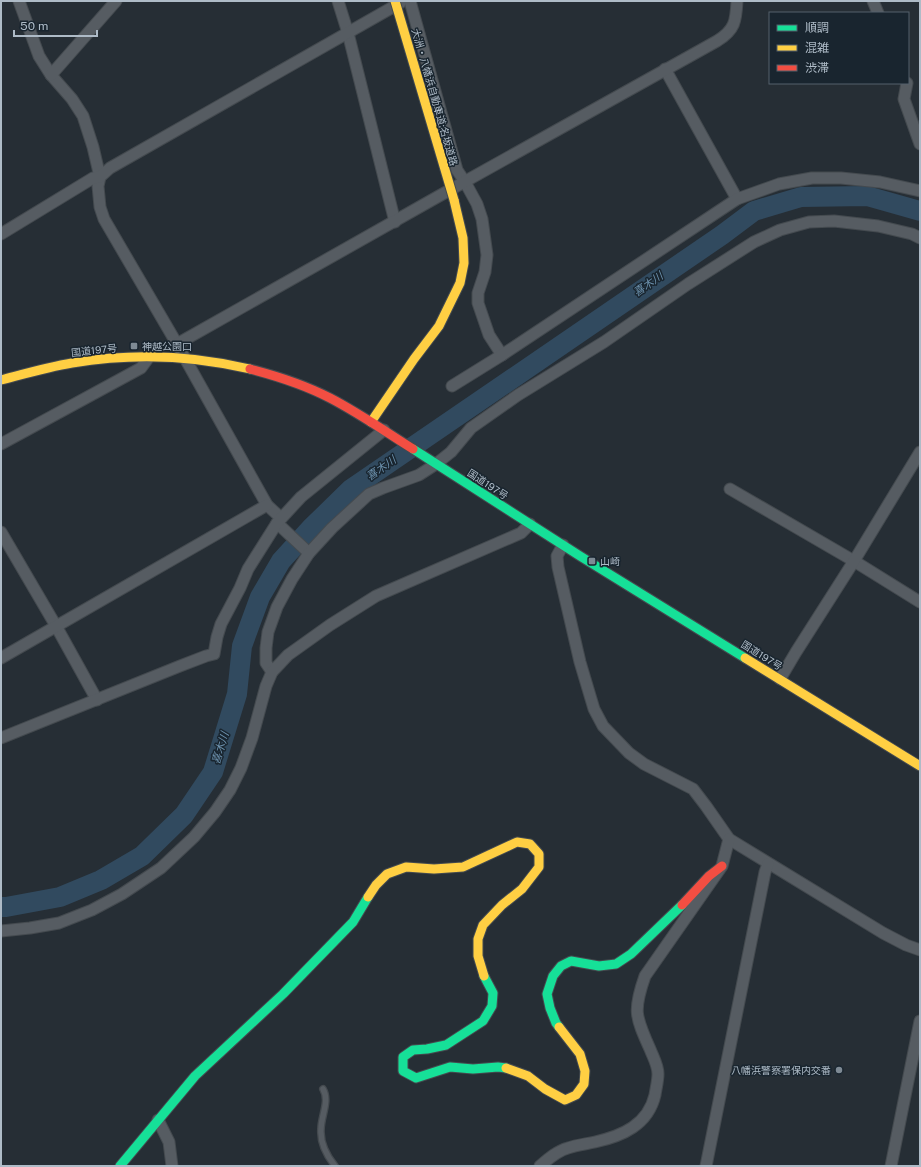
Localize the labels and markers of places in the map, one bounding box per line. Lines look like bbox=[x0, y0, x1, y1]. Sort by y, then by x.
place label: 神越公園口 bbox=[142, 340, 192, 352]
marker: 神越公園口 bbox=[129, 341, 139, 351]
place label: 山崎 bbox=[600, 555, 620, 567]
marker: 山崎 bbox=[587, 556, 597, 566]
place label: 八幡浜警察署保内交番 bbox=[731, 1064, 831, 1076]
marker: 八幡浜警察署保内交番 bbox=[834, 1065, 844, 1075]

